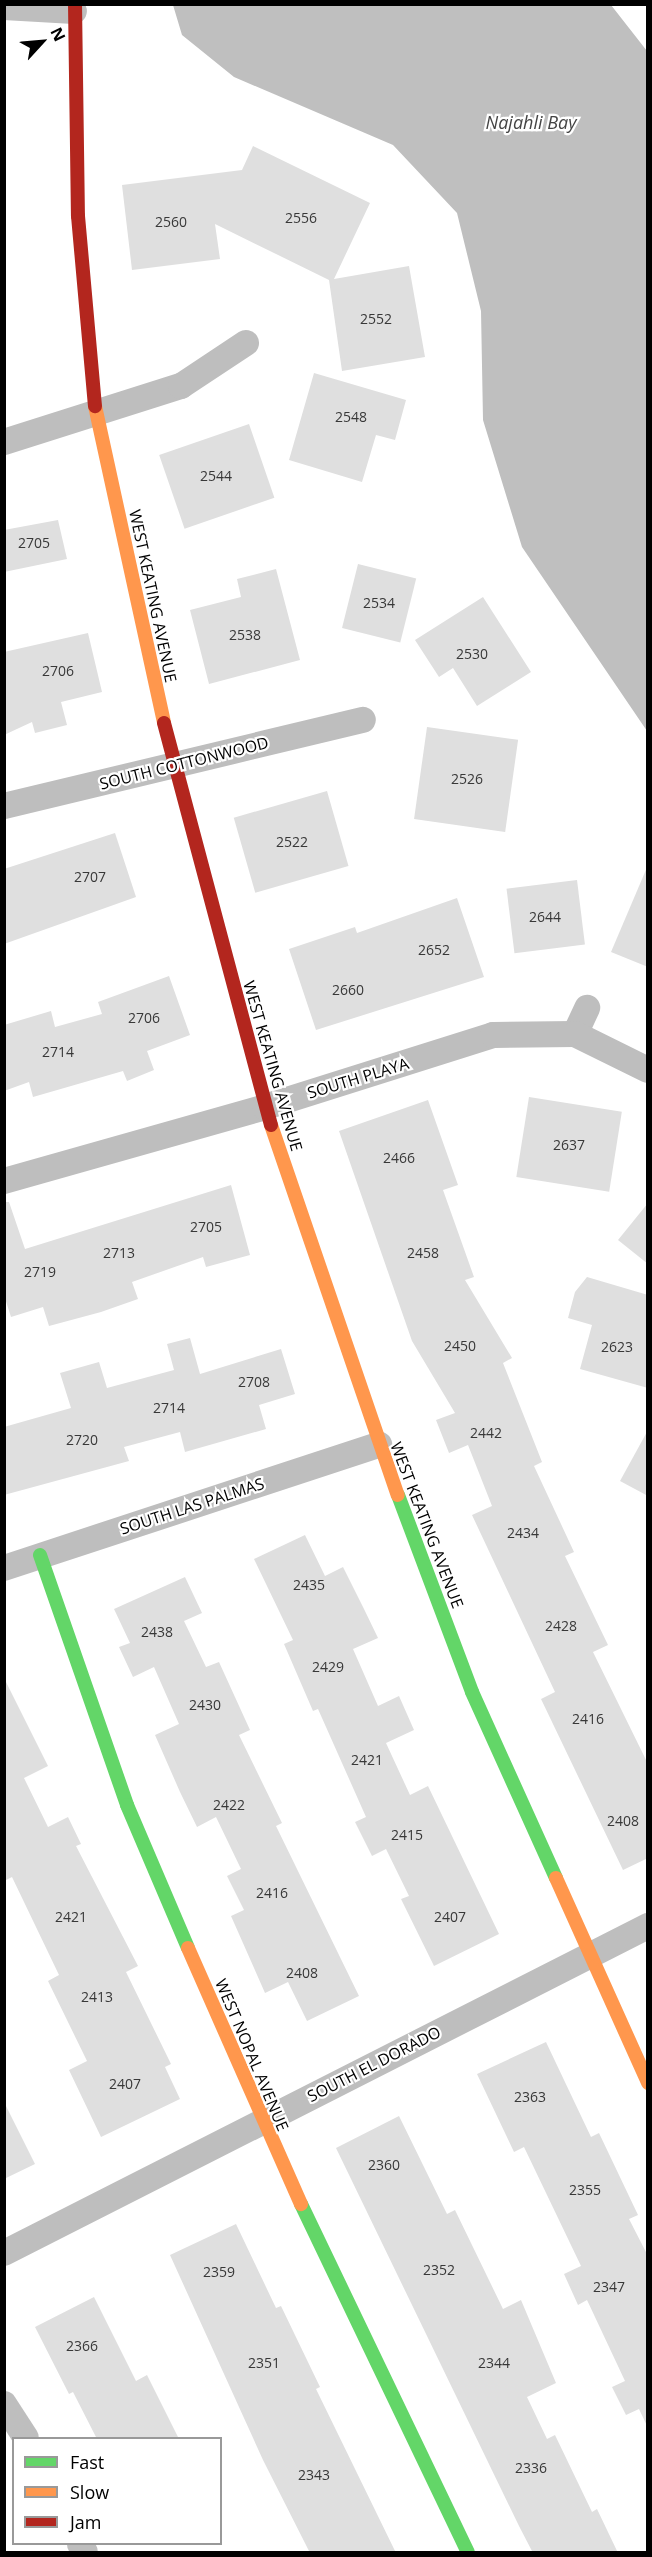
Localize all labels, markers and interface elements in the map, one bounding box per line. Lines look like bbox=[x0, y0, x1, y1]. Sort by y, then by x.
north arrow bbox=[12, 12, 72, 72]
text: N bbox=[45, 23, 71, 45]
water label: Najahli Bay bbox=[486, 111, 576, 133]
house number: 2556 bbox=[285, 210, 317, 226]
house number: 2560 bbox=[155, 214, 187, 230]
house number: 2552 bbox=[360, 311, 392, 327]
house number: 2548 bbox=[335, 409, 367, 425]
house number: 2544 bbox=[200, 468, 232, 484]
street label: WEST KEATING AVENUE bbox=[125, 508, 181, 684]
house number: 2705 bbox=[18, 535, 50, 551]
house number: 2534 bbox=[363, 595, 395, 611]
house number: 2538 bbox=[229, 627, 261, 643]
house number: 2530 bbox=[456, 646, 488, 662]
house number: 2706 bbox=[42, 663, 74, 679]
street label: SOUTH COTTONWOOD bbox=[97, 733, 271, 793]
house number: 2526 bbox=[451, 771, 483, 787]
house number: 2522 bbox=[276, 834, 308, 850]
house number: 2707 bbox=[74, 869, 106, 885]
house number: 2644 bbox=[529, 909, 561, 925]
house number: 2652 bbox=[418, 942, 450, 958]
street label: WEST KEATING AVENUE bbox=[239, 979, 307, 1153]
house number: 2660 bbox=[332, 982, 364, 998]
house number: 2706 bbox=[128, 1010, 160, 1026]
house number: 2714 bbox=[42, 1044, 74, 1060]
street label: SOUTH PLAYA bbox=[305, 1053, 411, 1103]
house number: 2637 bbox=[553, 1137, 585, 1153]
house number: 2466 bbox=[383, 1150, 415, 1166]
house number: 2705 bbox=[190, 1219, 222, 1235]
house number: 2713 bbox=[103, 1245, 135, 1261]
house number: 2458 bbox=[407, 1245, 439, 1261]
house number: 2719 bbox=[24, 1264, 56, 1280]
house number: 2450 bbox=[444, 1338, 476, 1354]
house number: 2623 bbox=[601, 1339, 633, 1355]
house number: 2708 bbox=[238, 1374, 270, 1390]
house number: 2714 bbox=[153, 1400, 185, 1416]
house number: 2442 bbox=[470, 1425, 502, 1441]
house number: 2720 bbox=[66, 1432, 98, 1448]
street label: WEST KEATING AVENUE bbox=[386, 1439, 468, 1611]
street label: SOUTH LAS PALMAS bbox=[118, 1474, 266, 1538]
house number: 2434 bbox=[507, 1525, 539, 1541]
house number: 2435 bbox=[293, 1577, 325, 1593]
house number: 2428 bbox=[545, 1618, 577, 1634]
house number: 2438 bbox=[141, 1624, 173, 1640]
house number: 2429 bbox=[312, 1659, 344, 1675]
house number: 2430 bbox=[189, 1697, 221, 1713]
house number: 2416 bbox=[572, 1711, 604, 1727]
house number: 2421 bbox=[351, 1752, 383, 1768]
house number: 2422 bbox=[213, 1797, 245, 1813]
house number: 2408 bbox=[607, 1813, 639, 1829]
house number: 2415 bbox=[391, 1827, 423, 1843]
house number: 2416 bbox=[256, 1885, 288, 1901]
house number: 2421 bbox=[55, 1909, 87, 1925]
house number: 2407 bbox=[434, 1909, 466, 1925]
house number: 2408 bbox=[286, 1965, 318, 1981]
street label: WEST NOPAL AVENUE bbox=[211, 1976, 293, 2134]
house number: 2413 bbox=[81, 1989, 113, 2005]
street label: SOUTH EL DORADO bbox=[304, 2022, 444, 2106]
house number: 2407 bbox=[109, 2076, 141, 2092]
house number: 2363 bbox=[514, 2089, 546, 2105]
house number: 2360 bbox=[368, 2157, 400, 2173]
house number: 2355 bbox=[569, 2182, 601, 2198]
house number: 2352 bbox=[423, 2262, 455, 2278]
house number: 2359 bbox=[203, 2264, 235, 2280]
house number: 2347 bbox=[593, 2279, 625, 2295]
house number: 2366 bbox=[66, 2338, 98, 2354]
house number: 2351 bbox=[248, 2355, 280, 2371]
house number: 2344 bbox=[478, 2355, 510, 2371]
legend bbox=[12, 2437, 222, 2545]
text: Fast bbox=[70, 2450, 104, 2474]
house number: 2336 bbox=[515, 2460, 547, 2476]
house number: 2343 bbox=[298, 2467, 330, 2483]
text: Slow bbox=[70, 2480, 109, 2504]
text: Jam bbox=[70, 2510, 102, 2534]

